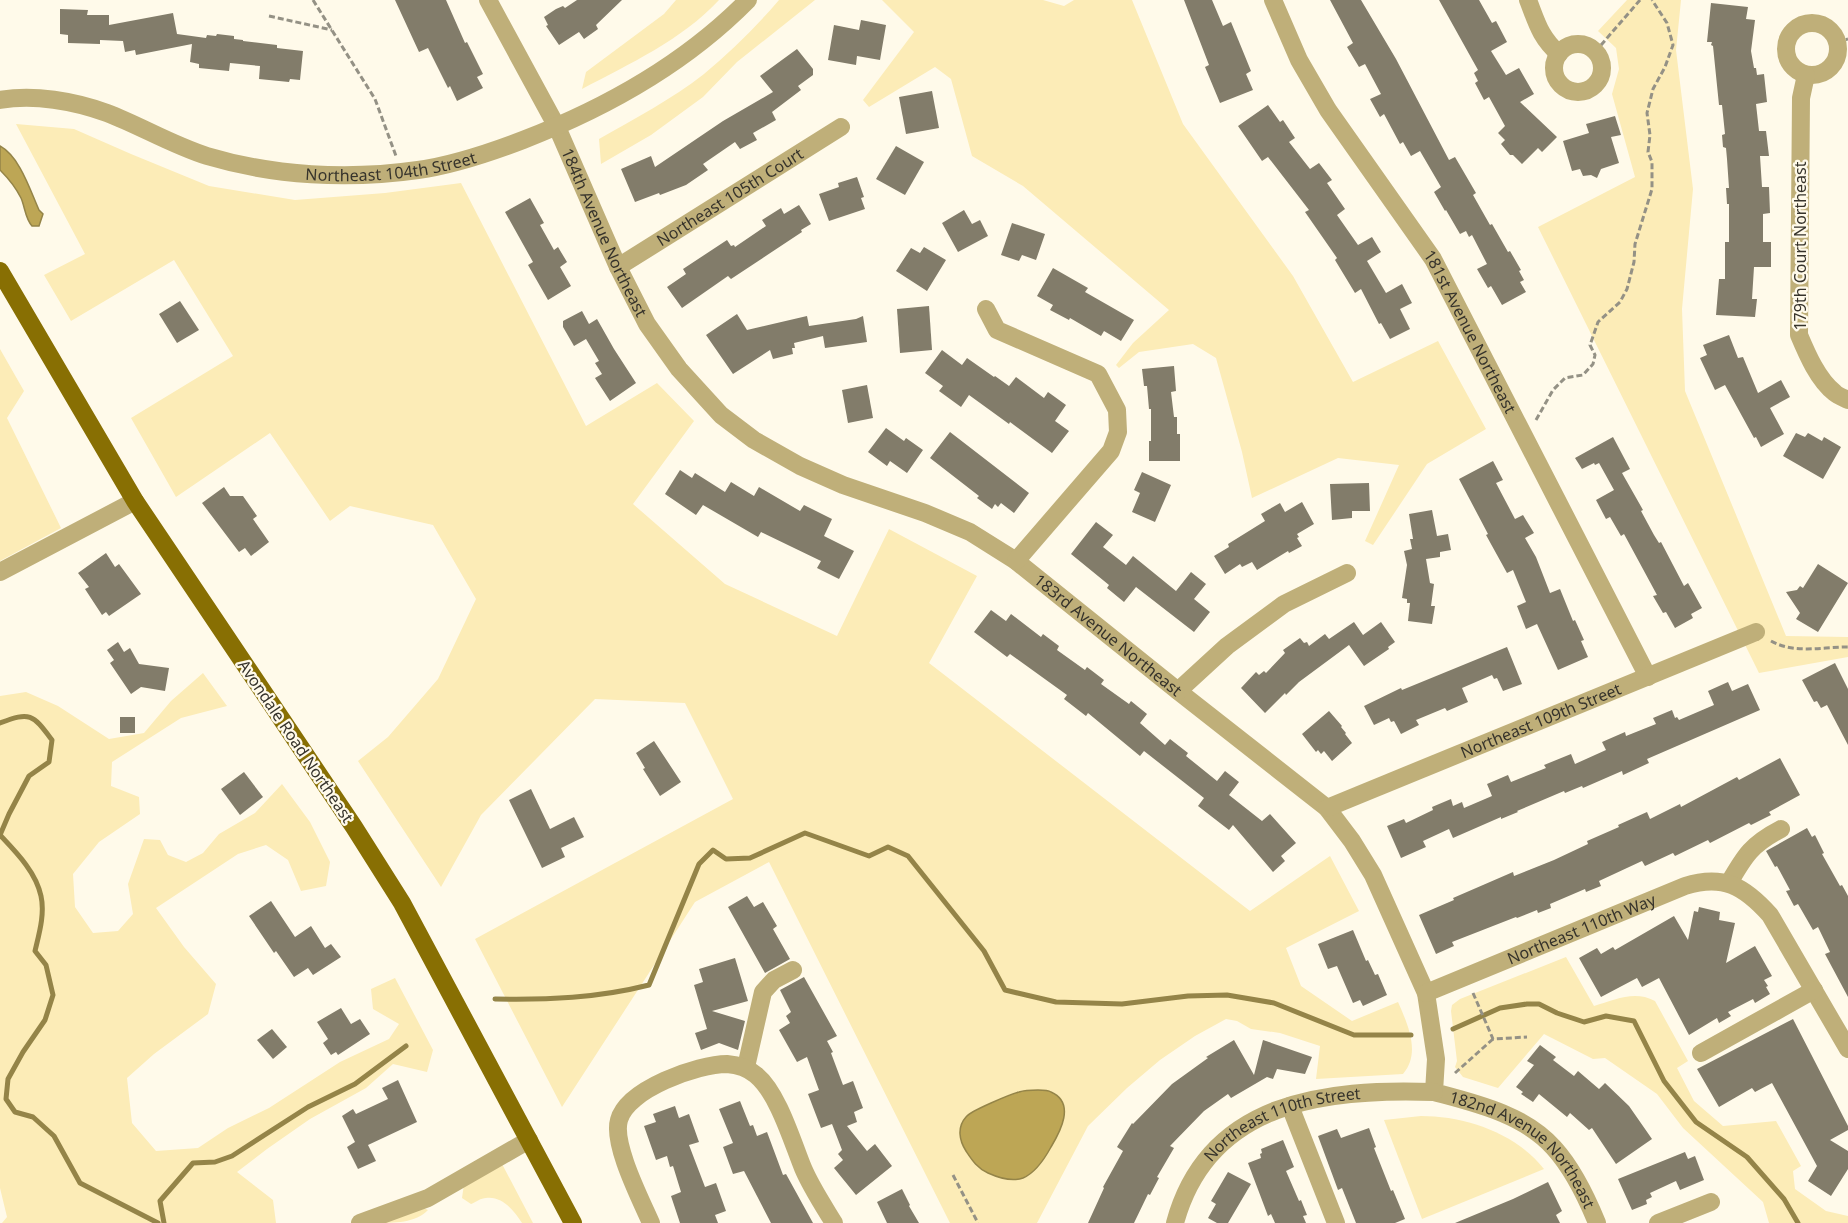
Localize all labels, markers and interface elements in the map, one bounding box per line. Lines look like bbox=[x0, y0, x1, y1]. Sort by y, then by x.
street label: Northeast 105th Court bbox=[652, 142, 807, 251]
street label: 184th Avenue Northeast bbox=[556, 144, 653, 321]
street label: Northeast 104th Street bbox=[305, 146, 479, 186]
street label: 179th Court Northeast bbox=[1789, 161, 1811, 331]
street label: 181st Avenue Northeast bbox=[1419, 245, 1522, 417]
street label: 183rd Avenue Northeast bbox=[1030, 569, 1187, 701]
street label: Avondale Road Northeast bbox=[233, 655, 359, 827]
street label: Northeast 109th Street bbox=[1457, 677, 1625, 763]
street label: Northeast 110th Way bbox=[1504, 888, 1660, 969]
street label: Northeast 110th Street bbox=[1199, 1082, 1361, 1166]
street label: 182nd Avenue Northeast bbox=[1447, 1086, 1600, 1212]

